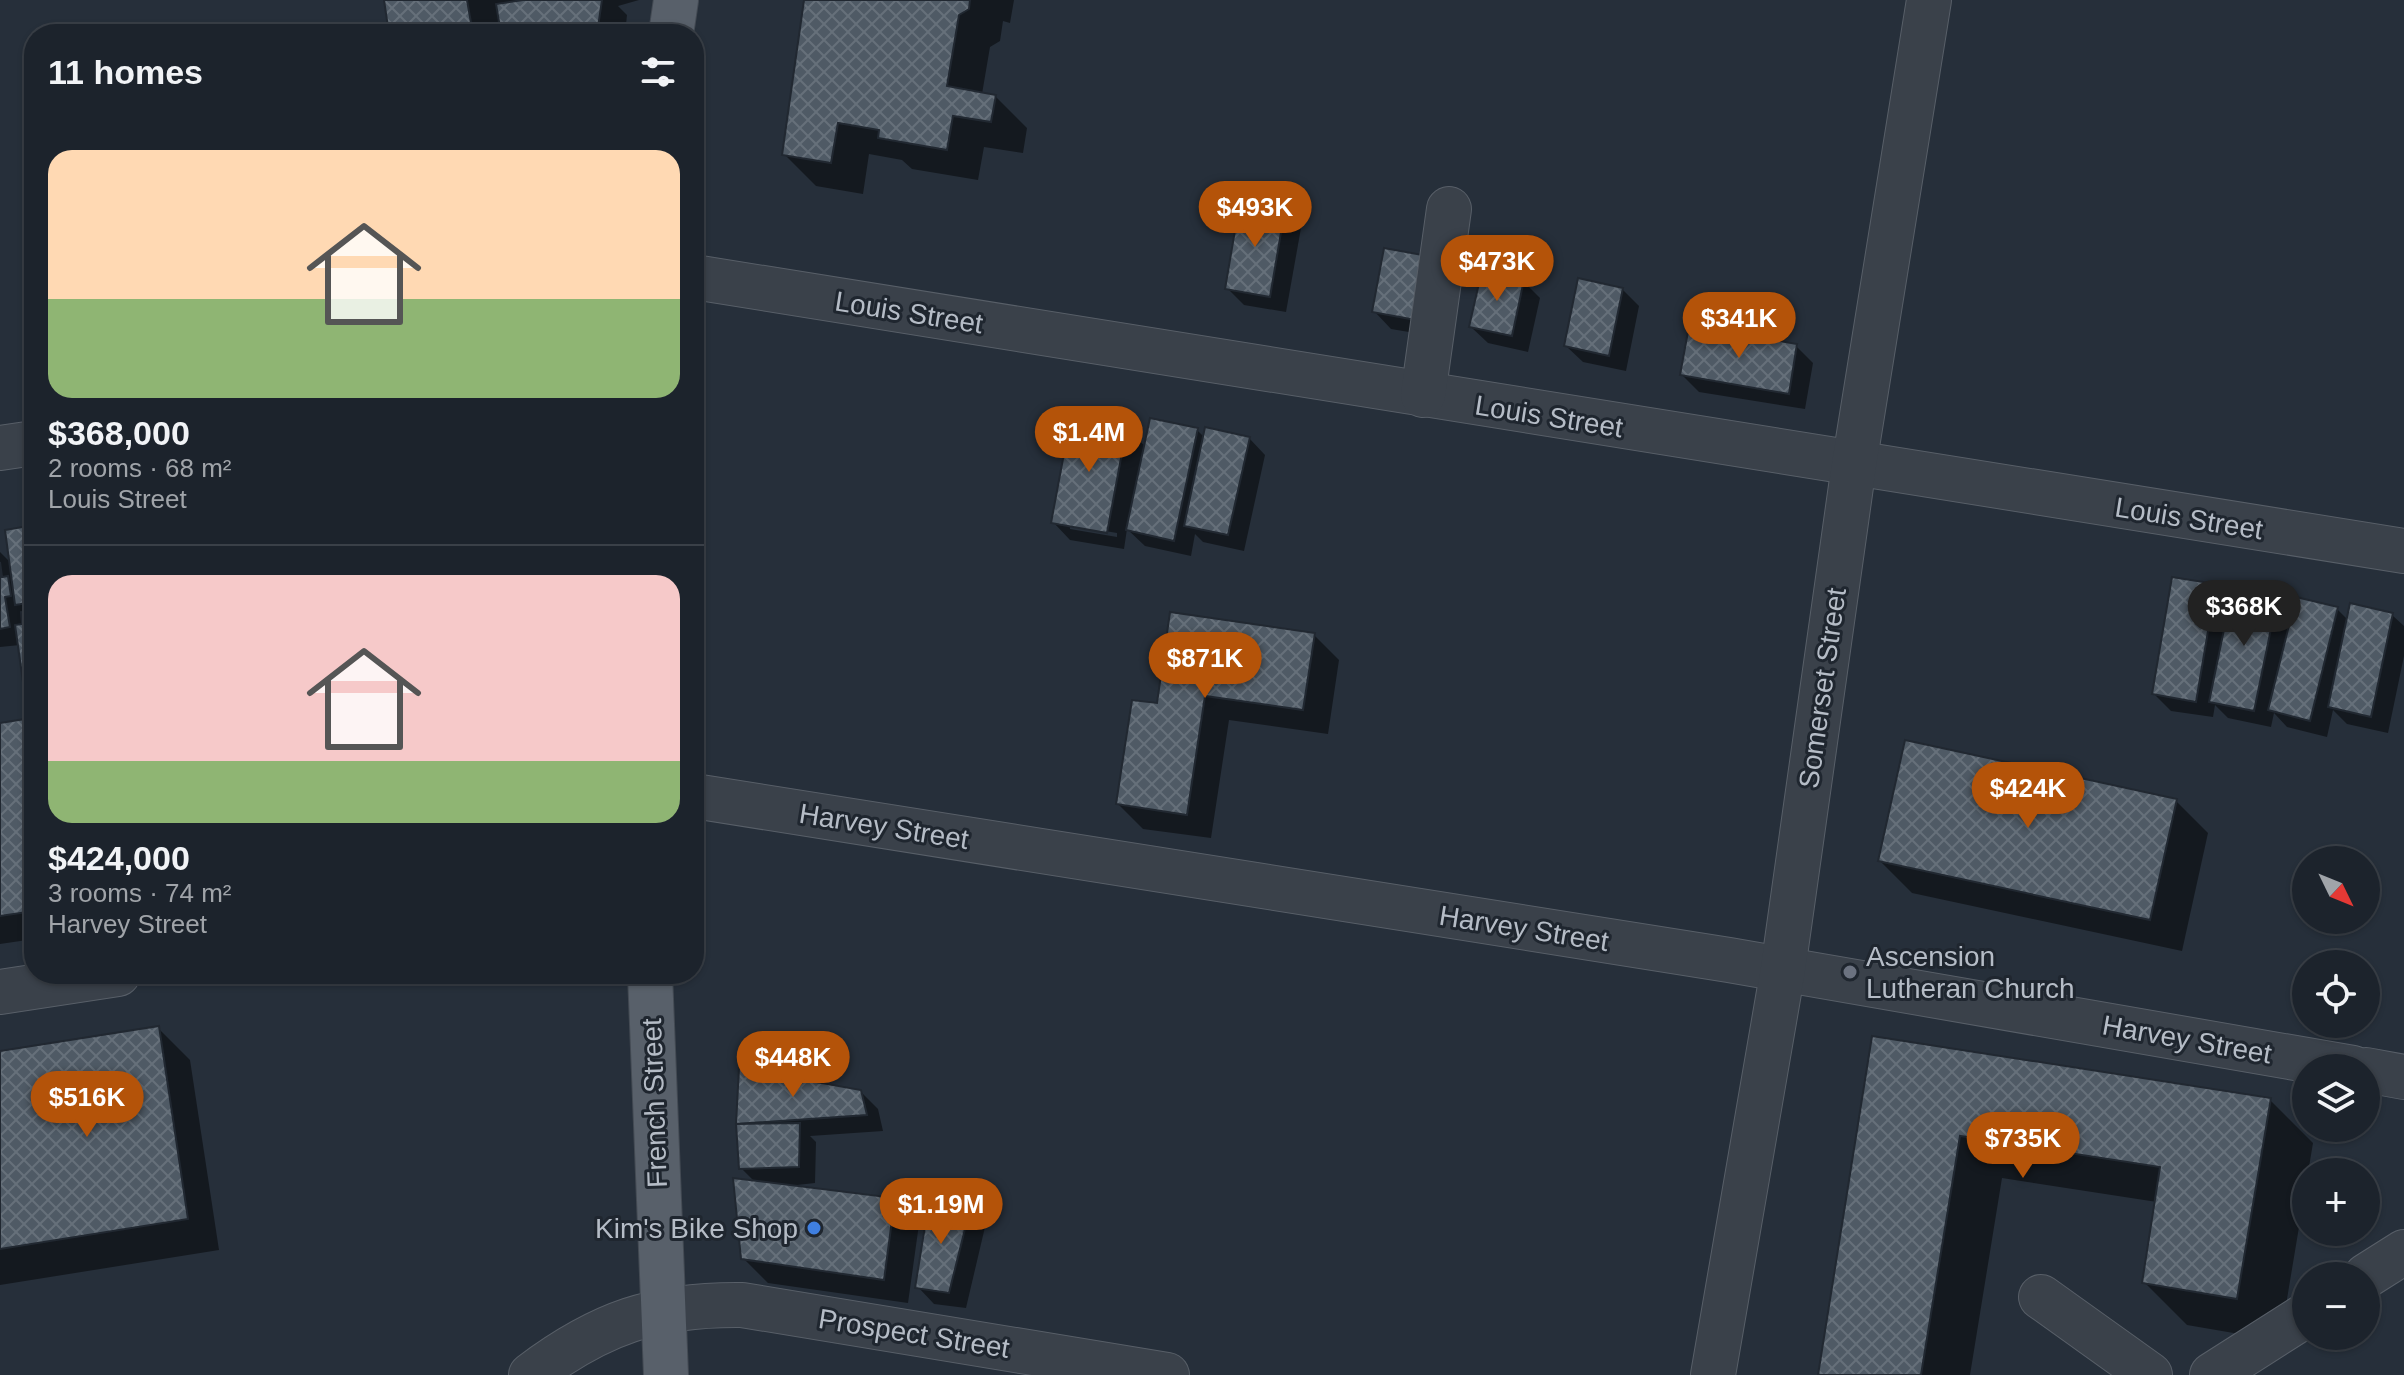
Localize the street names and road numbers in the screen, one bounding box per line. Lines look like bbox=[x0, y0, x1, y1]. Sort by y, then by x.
street label: Louis Street bbox=[833, 285, 985, 340]
street label: Louis Street bbox=[1473, 389, 1625, 444]
street label: Louis Street bbox=[2113, 491, 2265, 546]
street label: Somerset Street bbox=[1793, 586, 1852, 790]
street label: Harvey Street bbox=[797, 798, 971, 855]
street label: Harvey Street bbox=[1437, 900, 1611, 957]
street label: Harvey Street bbox=[2100, 1009, 2274, 1070]
street label: French Street bbox=[636, 1017, 673, 1188]
street label: Prospect Street bbox=[816, 1303, 1012, 1364]

